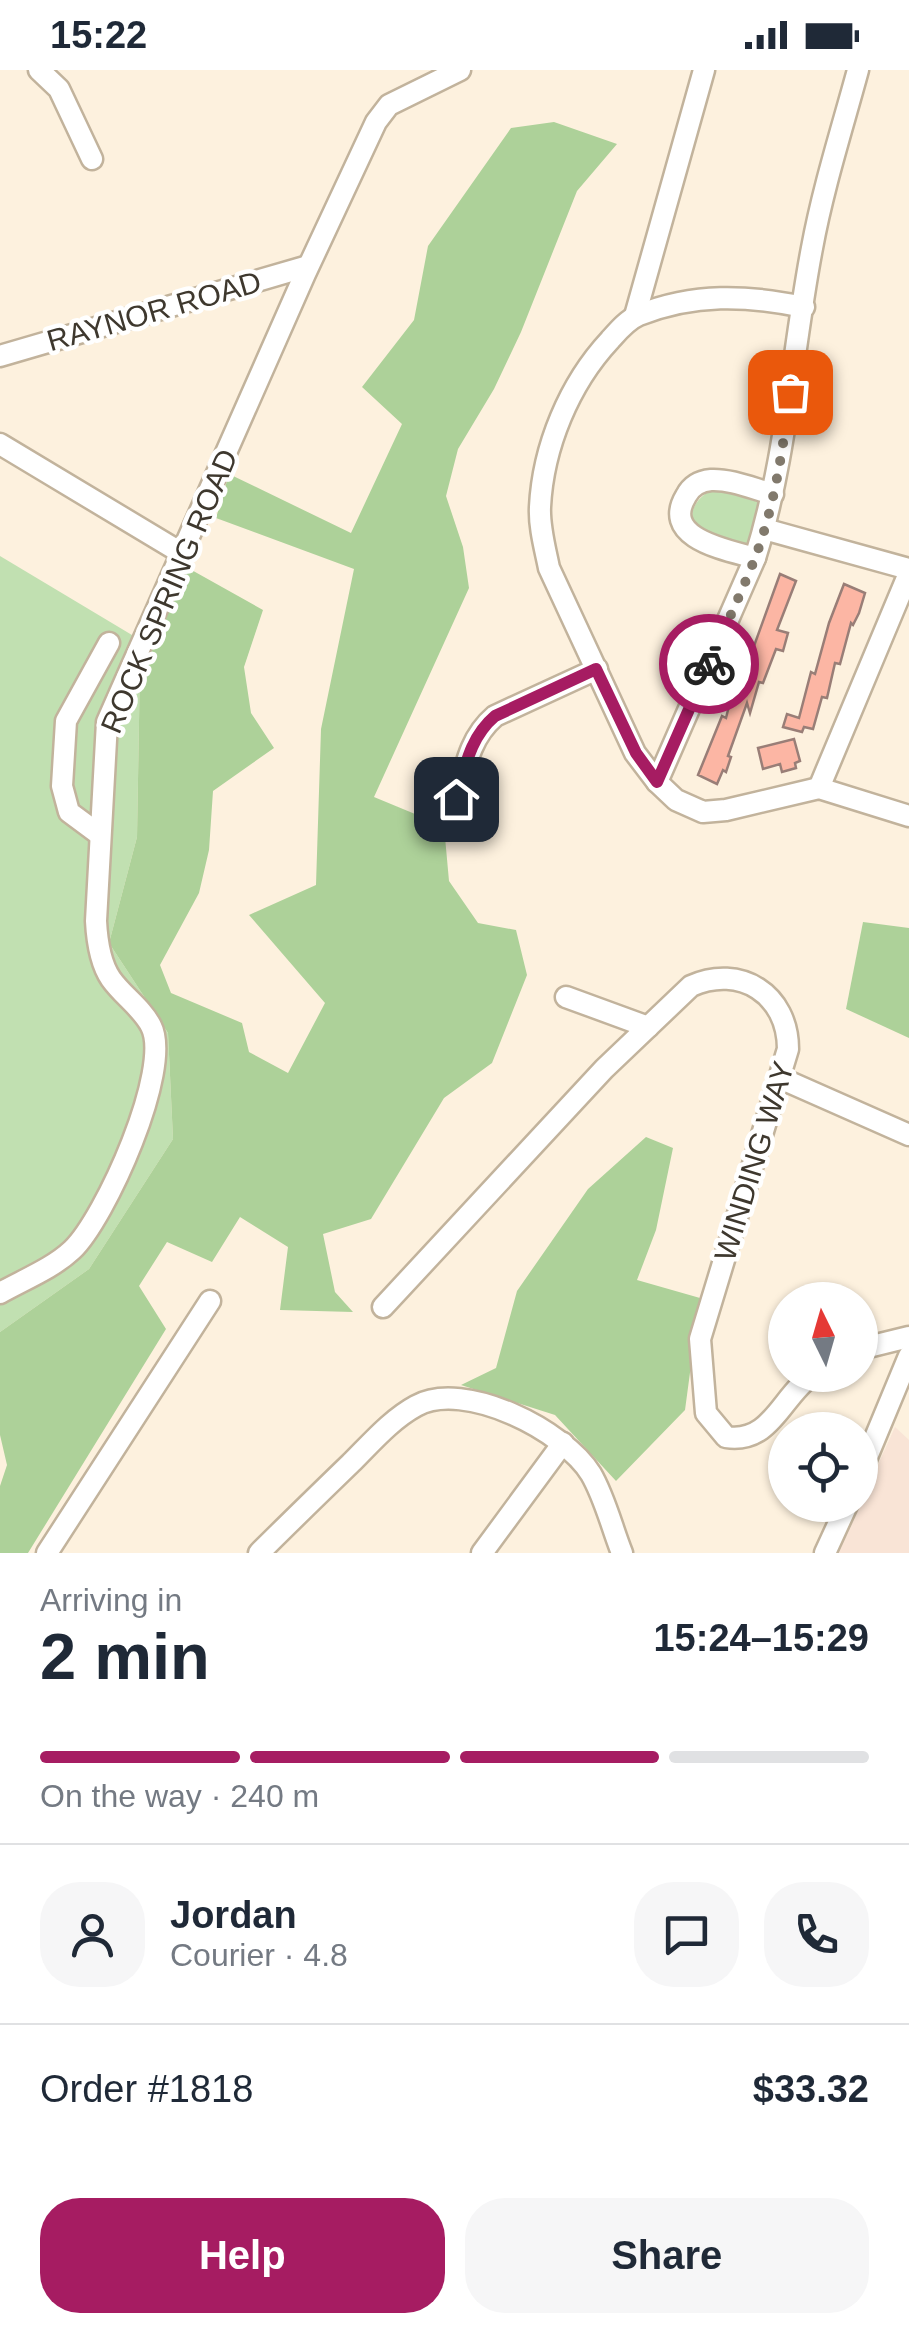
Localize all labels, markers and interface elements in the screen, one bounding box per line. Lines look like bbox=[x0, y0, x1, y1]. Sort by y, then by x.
text: 15:22 bbox=[50, 14, 147, 56]
street label: RAYNOR ROAD bbox=[43, 265, 265, 357]
pin bbox=[748, 350, 833, 435]
icon: bag bbox=[763, 365, 818, 420]
street label: ROCK SPRING ROAD bbox=[94, 444, 244, 738]
courier bbox=[659, 614, 759, 714]
icon: bike bbox=[682, 637, 737, 692]
pin bbox=[414, 757, 499, 842]
icon: home bbox=[429, 772, 484, 827]
street label: WINDING WAY bbox=[708, 1057, 800, 1265]
north arrow bbox=[768, 1282, 878, 1392]
map controls bbox=[768, 1282, 878, 1522]
button: locate bbox=[768, 1412, 878, 1522]
text: Arriving in bbox=[40, 1582, 182, 1618]
text: 15:24–15:29 bbox=[653, 1617, 869, 1659]
text: 2 min bbox=[40, 1620, 210, 1693]
text: On the way · 240 m bbox=[40, 1778, 319, 1814]
button: person bbox=[40, 1882, 145, 1987]
button: chat bbox=[634, 1882, 739, 1987]
button: phone bbox=[764, 1882, 869, 1987]
text: Jordan bbox=[170, 1894, 297, 1936]
text: Courier · 4.8 bbox=[170, 1937, 348, 1973]
text: Order #1818 bbox=[40, 2068, 253, 2110]
text: $33.32 bbox=[753, 2068, 869, 2110]
button: Help bbox=[40, 2198, 445, 2313]
button: Share bbox=[465, 2198, 869, 2313]

